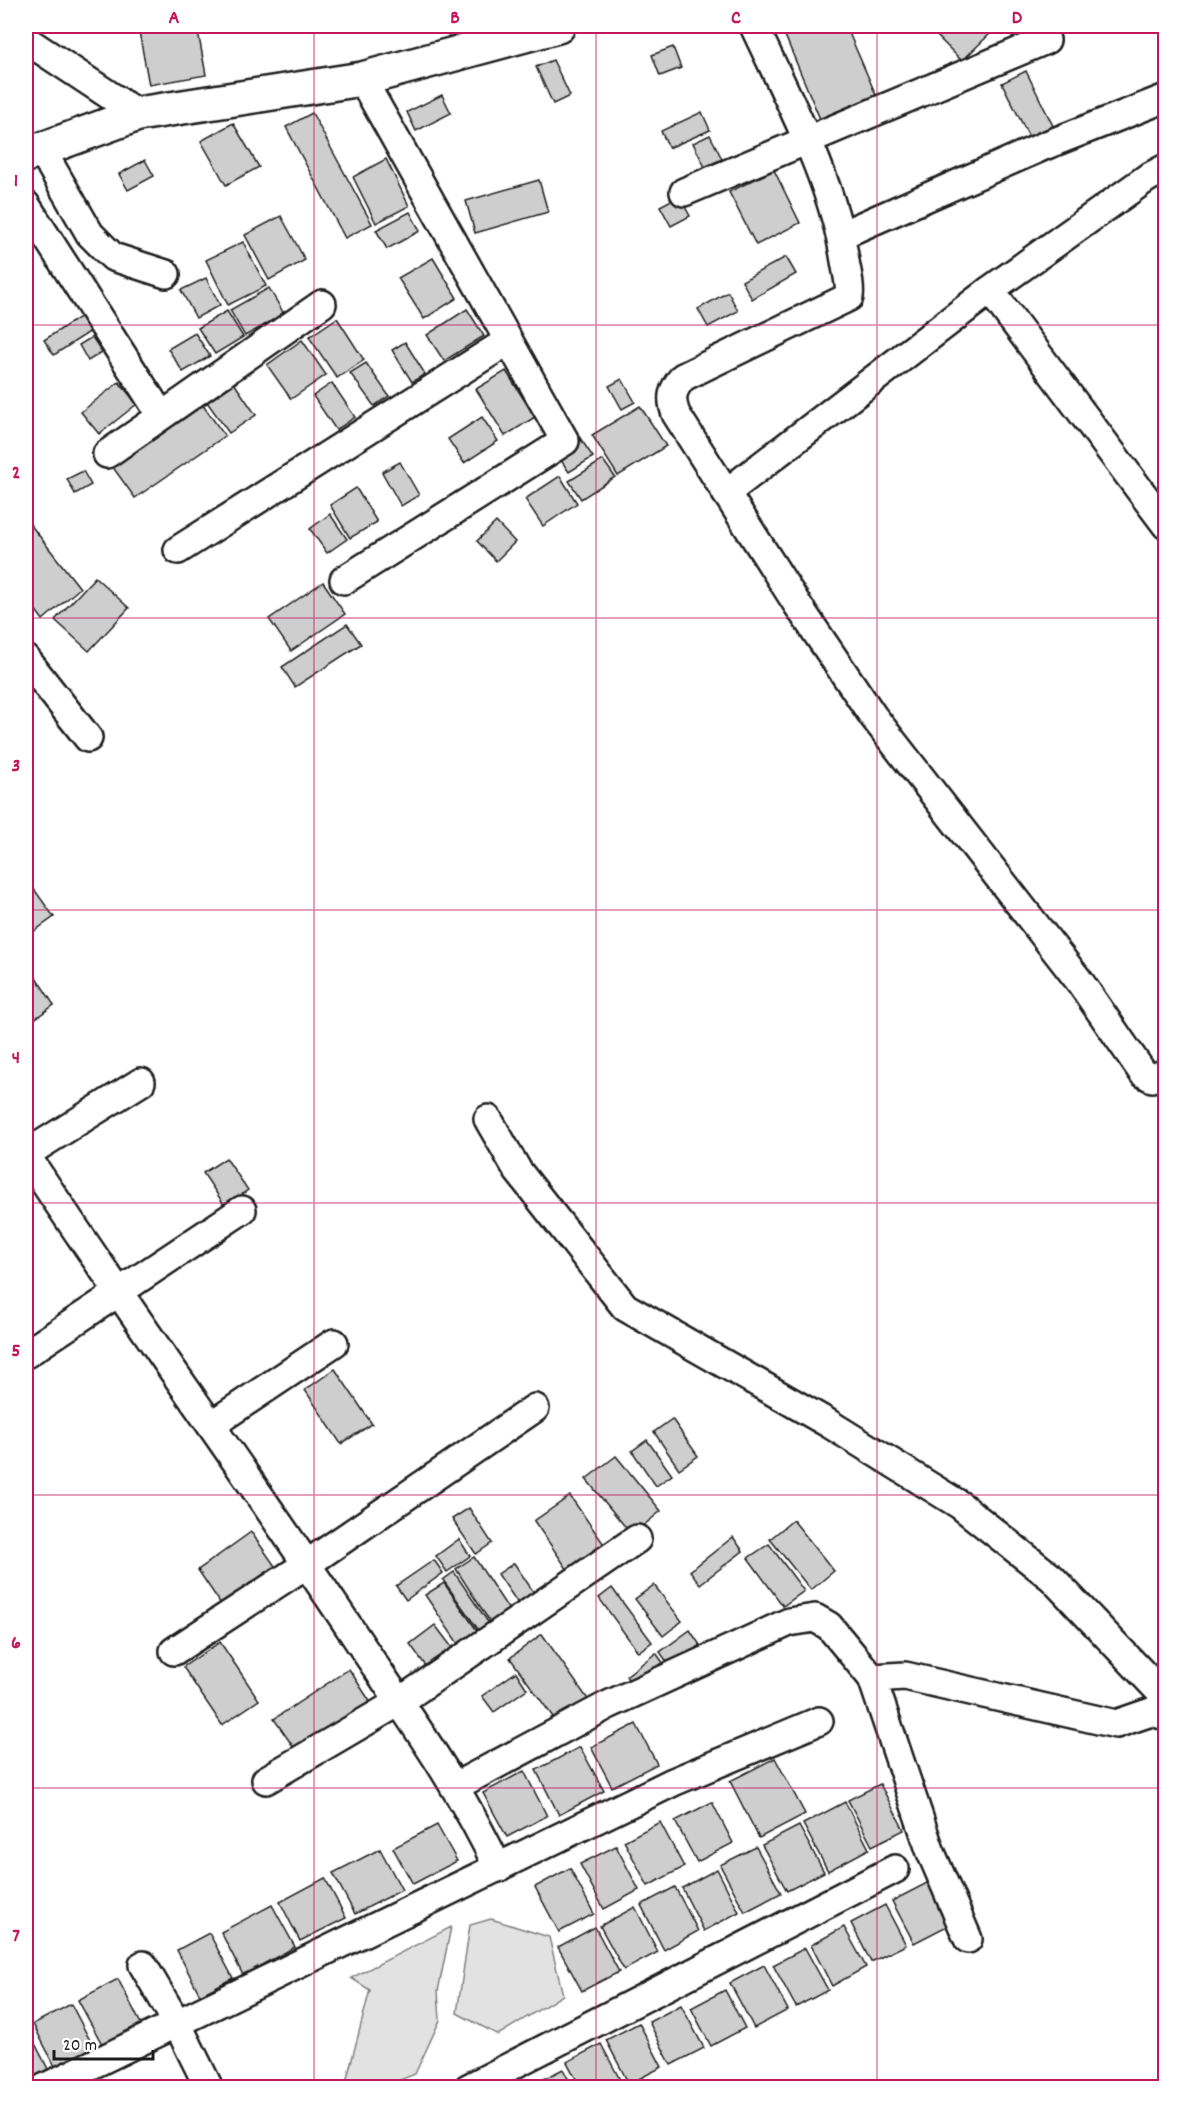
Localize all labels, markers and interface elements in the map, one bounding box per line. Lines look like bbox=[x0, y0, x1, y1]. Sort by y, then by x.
text: A bbox=[169, 5, 180, 33]
text: B bbox=[450, 5, 460, 33]
text: C bbox=[731, 5, 741, 33]
text: D bbox=[1012, 5, 1023, 33]
text: 1 bbox=[14, 168, 18, 196]
text: 2 bbox=[12, 460, 20, 488]
text: 3 bbox=[12, 753, 20, 781]
text: 4 bbox=[12, 1045, 20, 1073]
text: 5 bbox=[11, 1338, 21, 1366]
text: 6 bbox=[11, 1630, 21, 1658]
text: 7 bbox=[12, 1923, 20, 1951]
scale bar bbox=[54, 2023, 153, 2061]
text: 20 m bbox=[63, 2034, 97, 2059]

